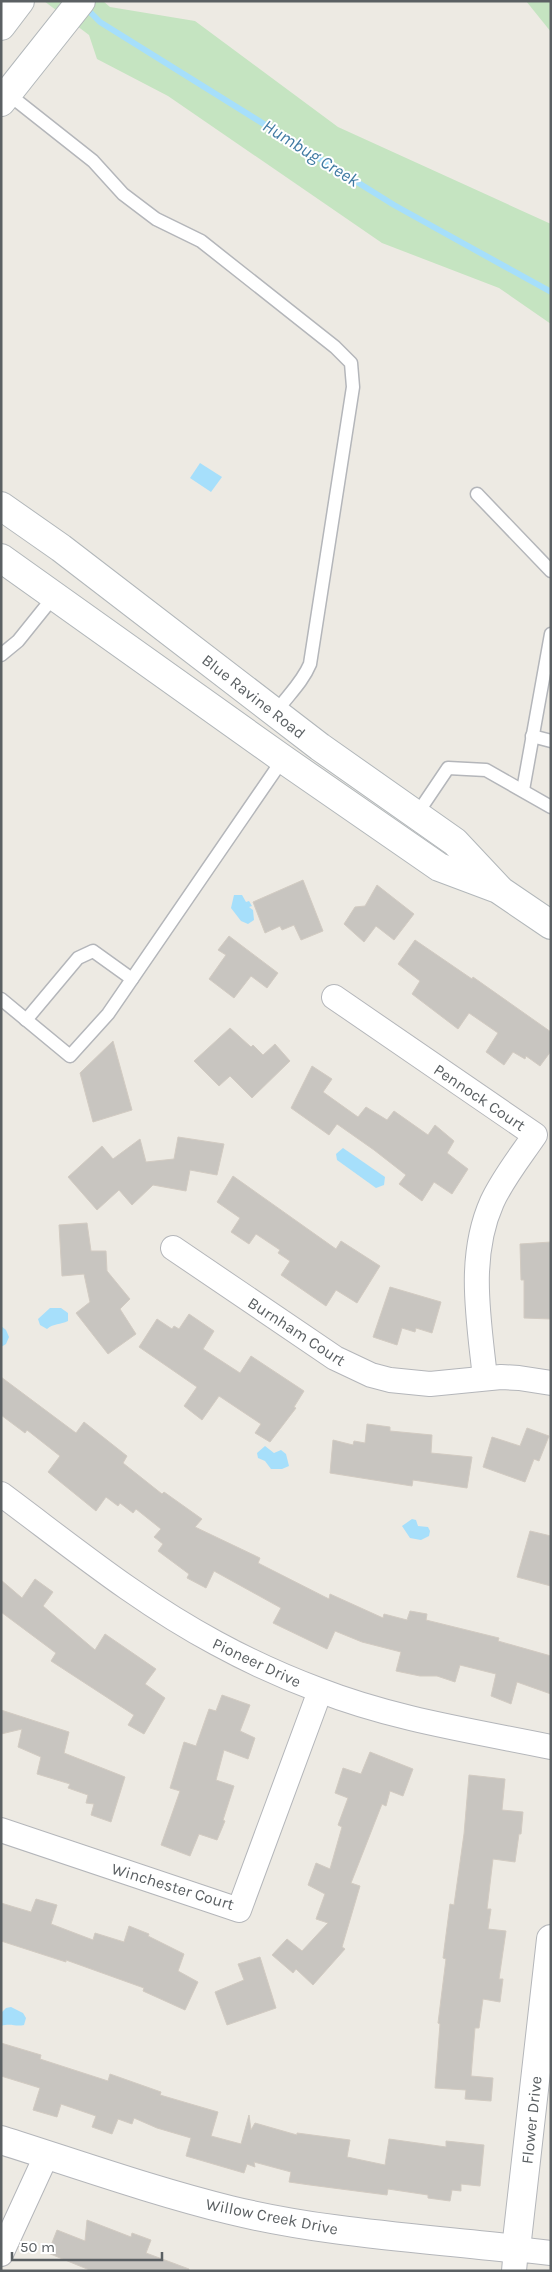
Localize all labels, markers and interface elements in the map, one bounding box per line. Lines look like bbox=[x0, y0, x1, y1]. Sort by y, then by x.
water label: Humbug Creek bbox=[259, 115, 364, 192]
street label: Blue Ravine Road bbox=[198, 650, 309, 743]
street label: Pennock Court bbox=[430, 1060, 529, 1135]
street label: Burnham Court bbox=[244, 1293, 349, 1370]
street label: Pioneer Drive bbox=[210, 1634, 304, 1691]
street label: Winchester Court bbox=[109, 1859, 236, 1914]
street label: Flower Drive bbox=[517, 2075, 546, 2165]
street label: Willow Creek Drive bbox=[204, 2194, 340, 2239]
scale bar bbox=[12, 2230, 162, 2262]
text: 50 m bbox=[20, 2238, 55, 2256]

